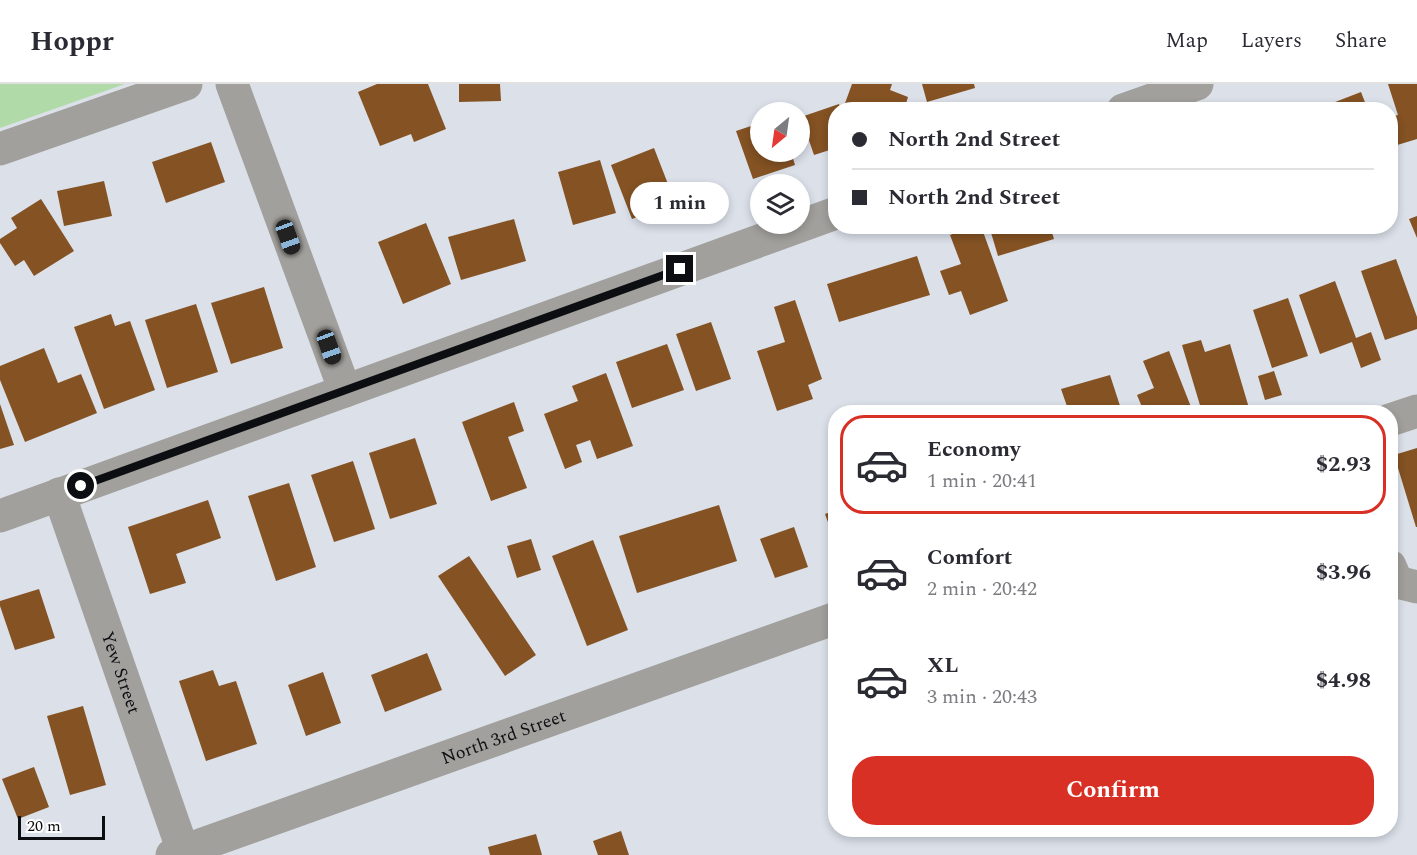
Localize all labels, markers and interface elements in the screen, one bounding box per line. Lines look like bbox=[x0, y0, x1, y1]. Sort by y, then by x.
text: Hoppr bbox=[30, 20, 114, 63]
text: Map bbox=[1166, 25, 1208, 57]
text: Layers bbox=[1241, 25, 1302, 57]
text: Share bbox=[1335, 25, 1387, 57]
north arrow bbox=[750, 102, 810, 162]
map controls bbox=[750, 102, 810, 234]
text: North 2nd Street bbox=[888, 123, 1060, 156]
button: layers bbox=[750, 174, 810, 234]
text: North 2nd Street bbox=[888, 181, 1060, 214]
callout: 1 min bbox=[630, 182, 730, 224]
text: 1 min bbox=[653, 188, 706, 218]
car bbox=[273, 217, 303, 257]
route end bbox=[666, 255, 693, 282]
car bbox=[314, 327, 344, 367]
text: Economy bbox=[927, 433, 1020, 466]
icon: car bbox=[855, 438, 909, 492]
text: $2.93 bbox=[1316, 448, 1371, 481]
text: 1 min · 20:41 bbox=[927, 466, 1037, 496]
route start bbox=[67, 472, 94, 499]
text: Comfort bbox=[927, 541, 1012, 574]
icon: car bbox=[855, 546, 909, 600]
text: $3.96 bbox=[1316, 556, 1371, 589]
text: 2 min · 20:42 bbox=[927, 574, 1037, 604]
street label: Yew Street bbox=[94, 628, 147, 718]
text: XL bbox=[927, 649, 958, 682]
icon: car bbox=[855, 654, 909, 708]
text: $4.98 bbox=[1316, 664, 1371, 697]
text: 3 min · 20:43 bbox=[927, 682, 1037, 712]
street label: North 3rd Street bbox=[438, 702, 570, 772]
button: Confirm bbox=[852, 756, 1374, 825]
scale bar bbox=[18, 813, 105, 840]
text: 20 m bbox=[27, 814, 61, 838]

